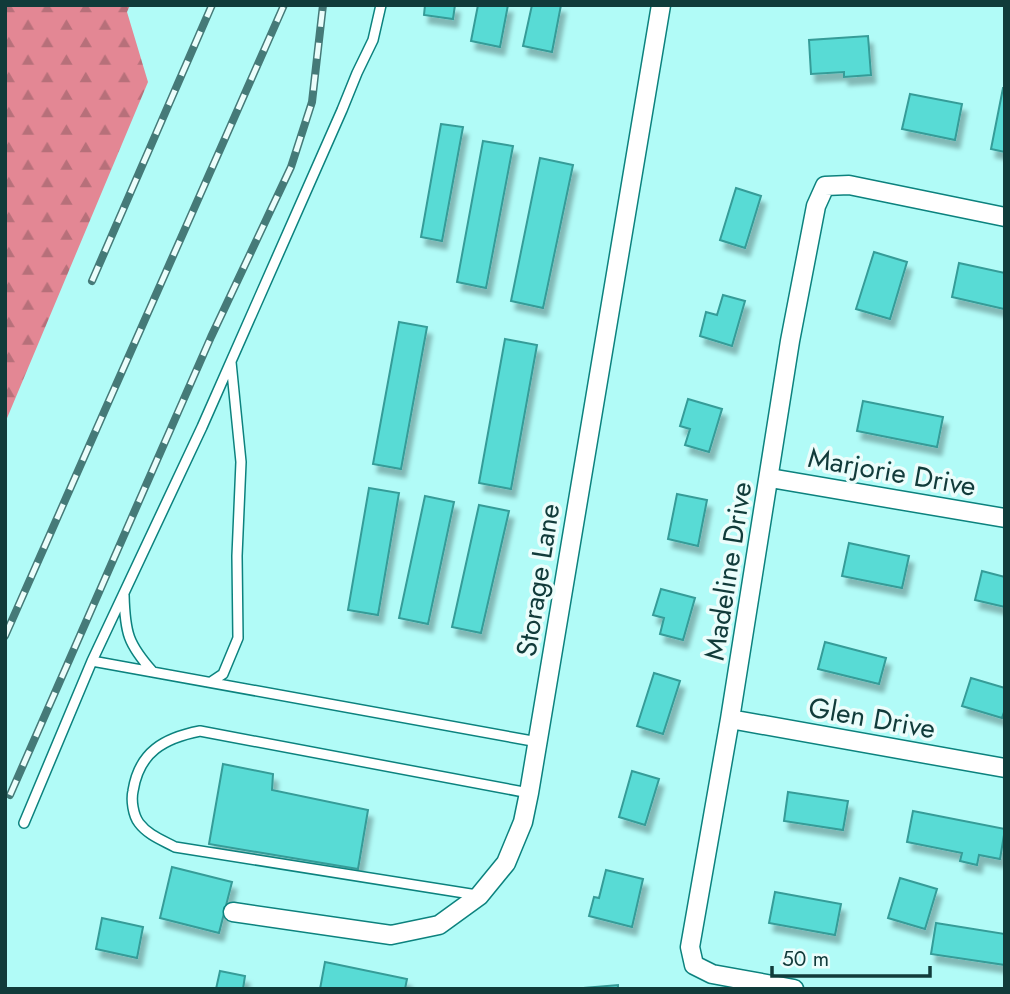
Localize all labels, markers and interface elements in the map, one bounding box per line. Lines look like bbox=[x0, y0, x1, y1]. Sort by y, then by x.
street label: Marjorie Drive bbox=[805, 437, 979, 507]
street label: Madeline Drive bbox=[694, 479, 762, 663]
street label: Storage Lane bbox=[506, 501, 570, 659]
street label: Glen Drive bbox=[805, 687, 939, 749]
scale bar bbox=[772, 934, 930, 978]
text: 50 m bbox=[782, 944, 829, 974]

